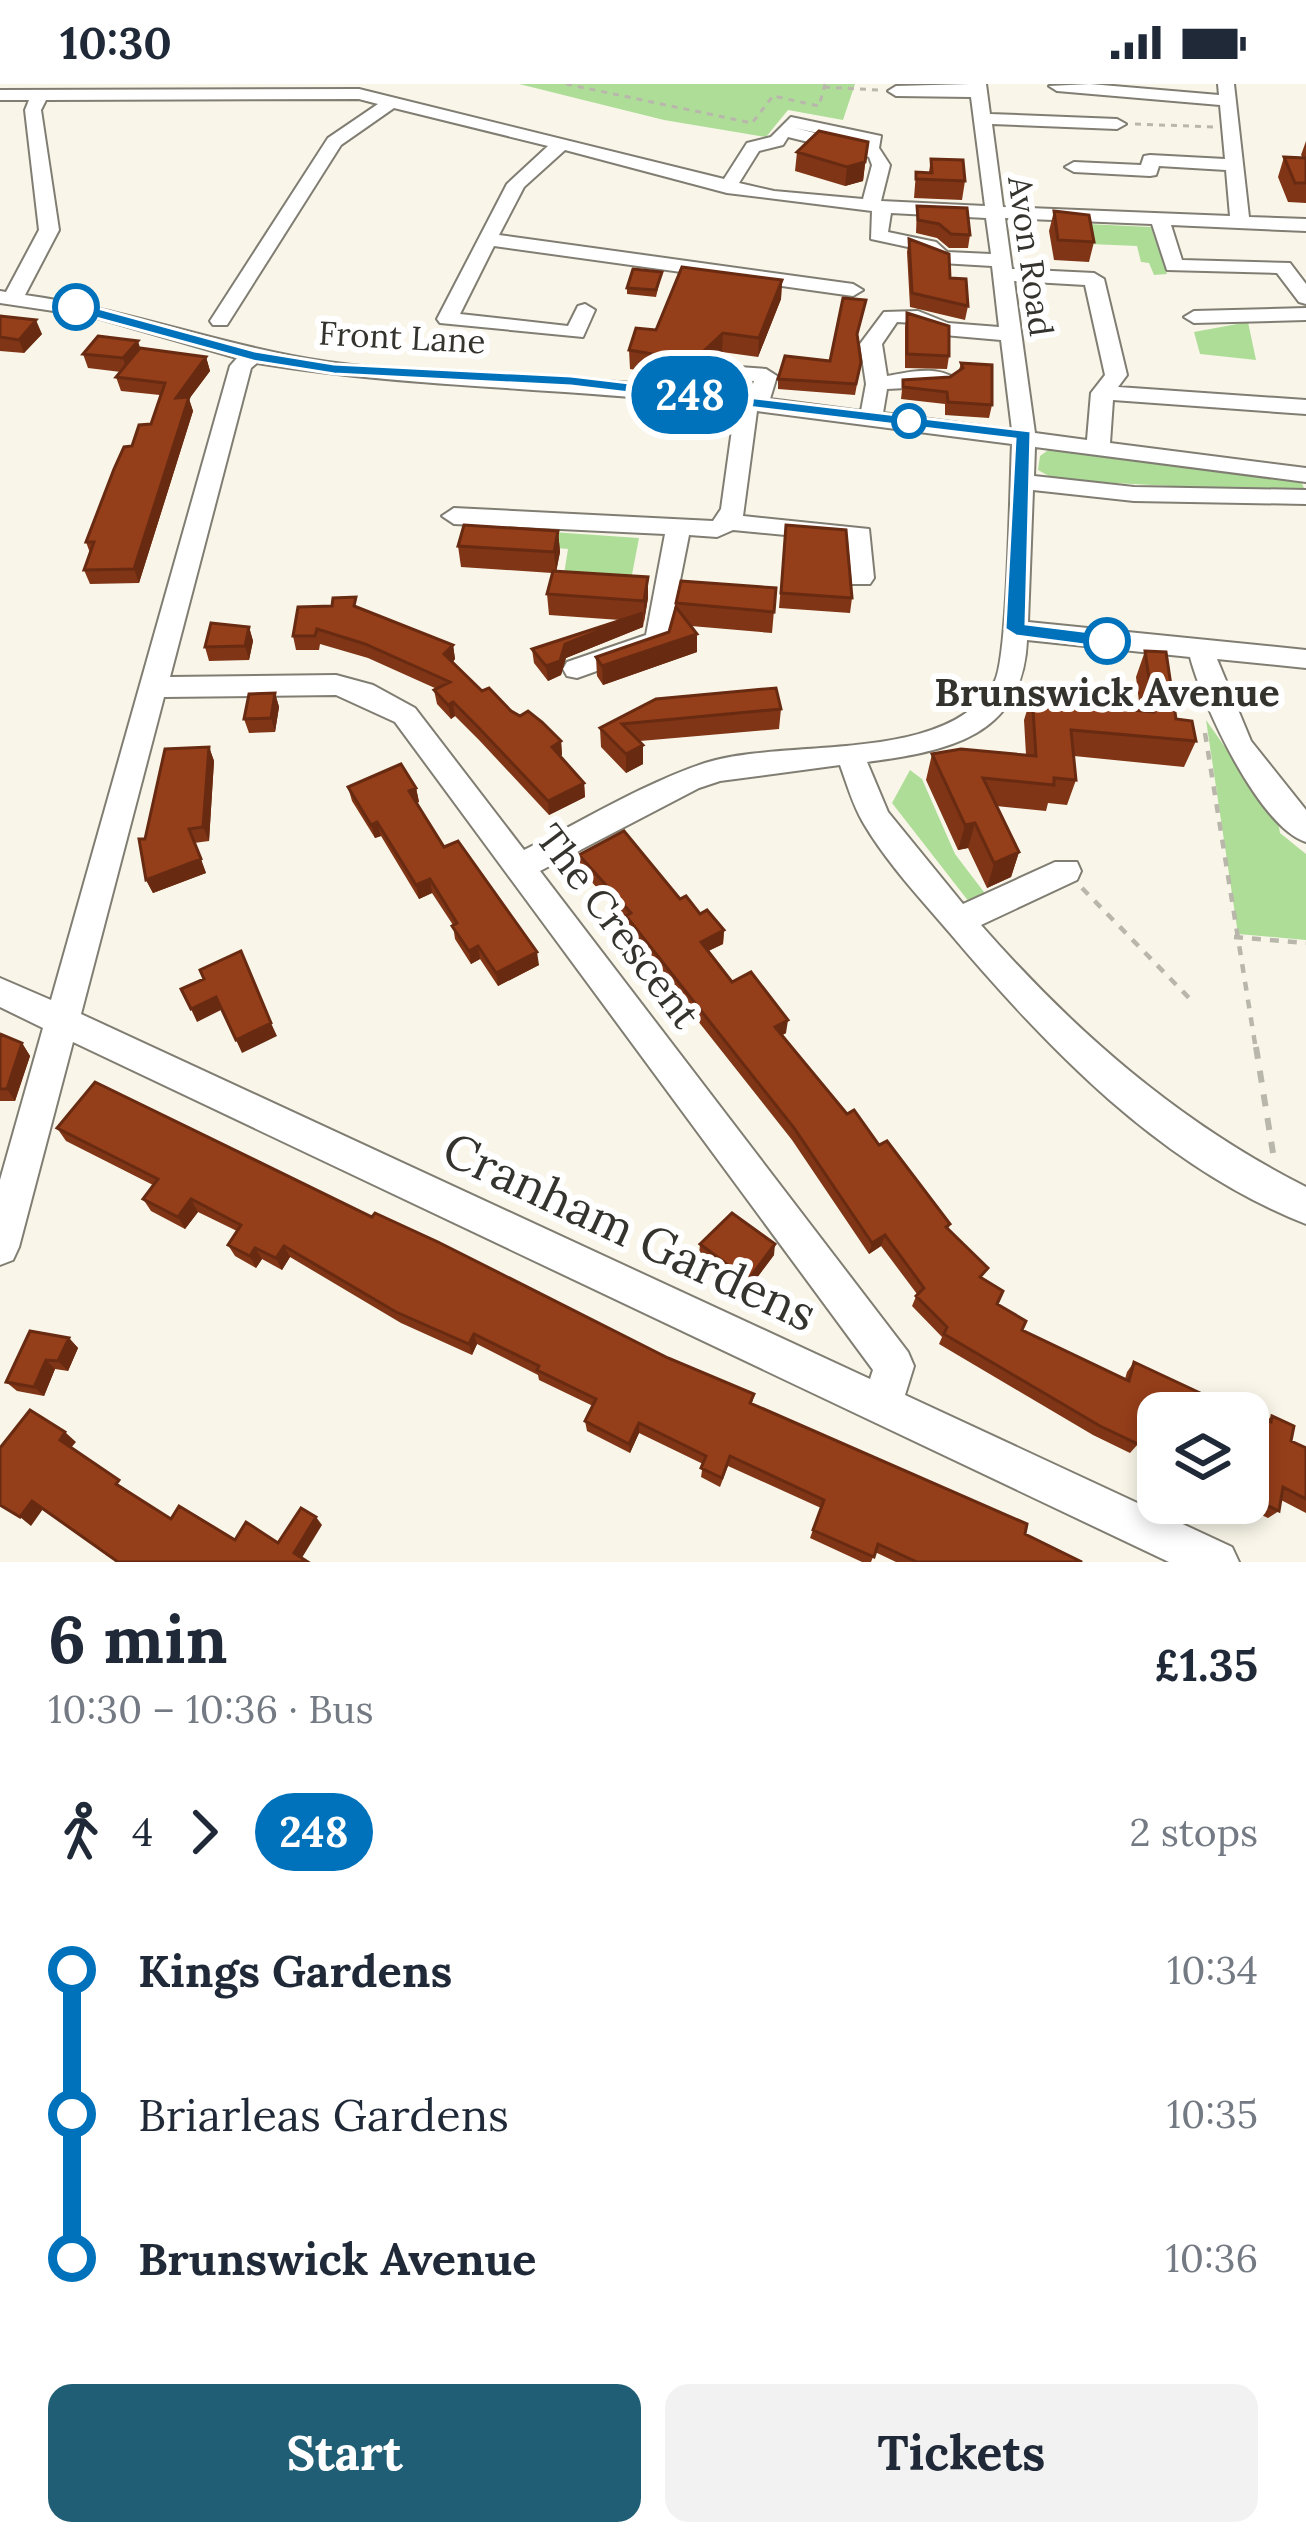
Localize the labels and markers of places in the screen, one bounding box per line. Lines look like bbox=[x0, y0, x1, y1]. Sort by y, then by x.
unlabelled marker bbox=[54, 285, 98, 329]
unlabelled marker bbox=[893, 405, 925, 437]
marker: Brunswick Avenue bbox=[1085, 619, 1129, 663]
place label: Brunswick Avenue bbox=[934, 667, 1280, 717]

